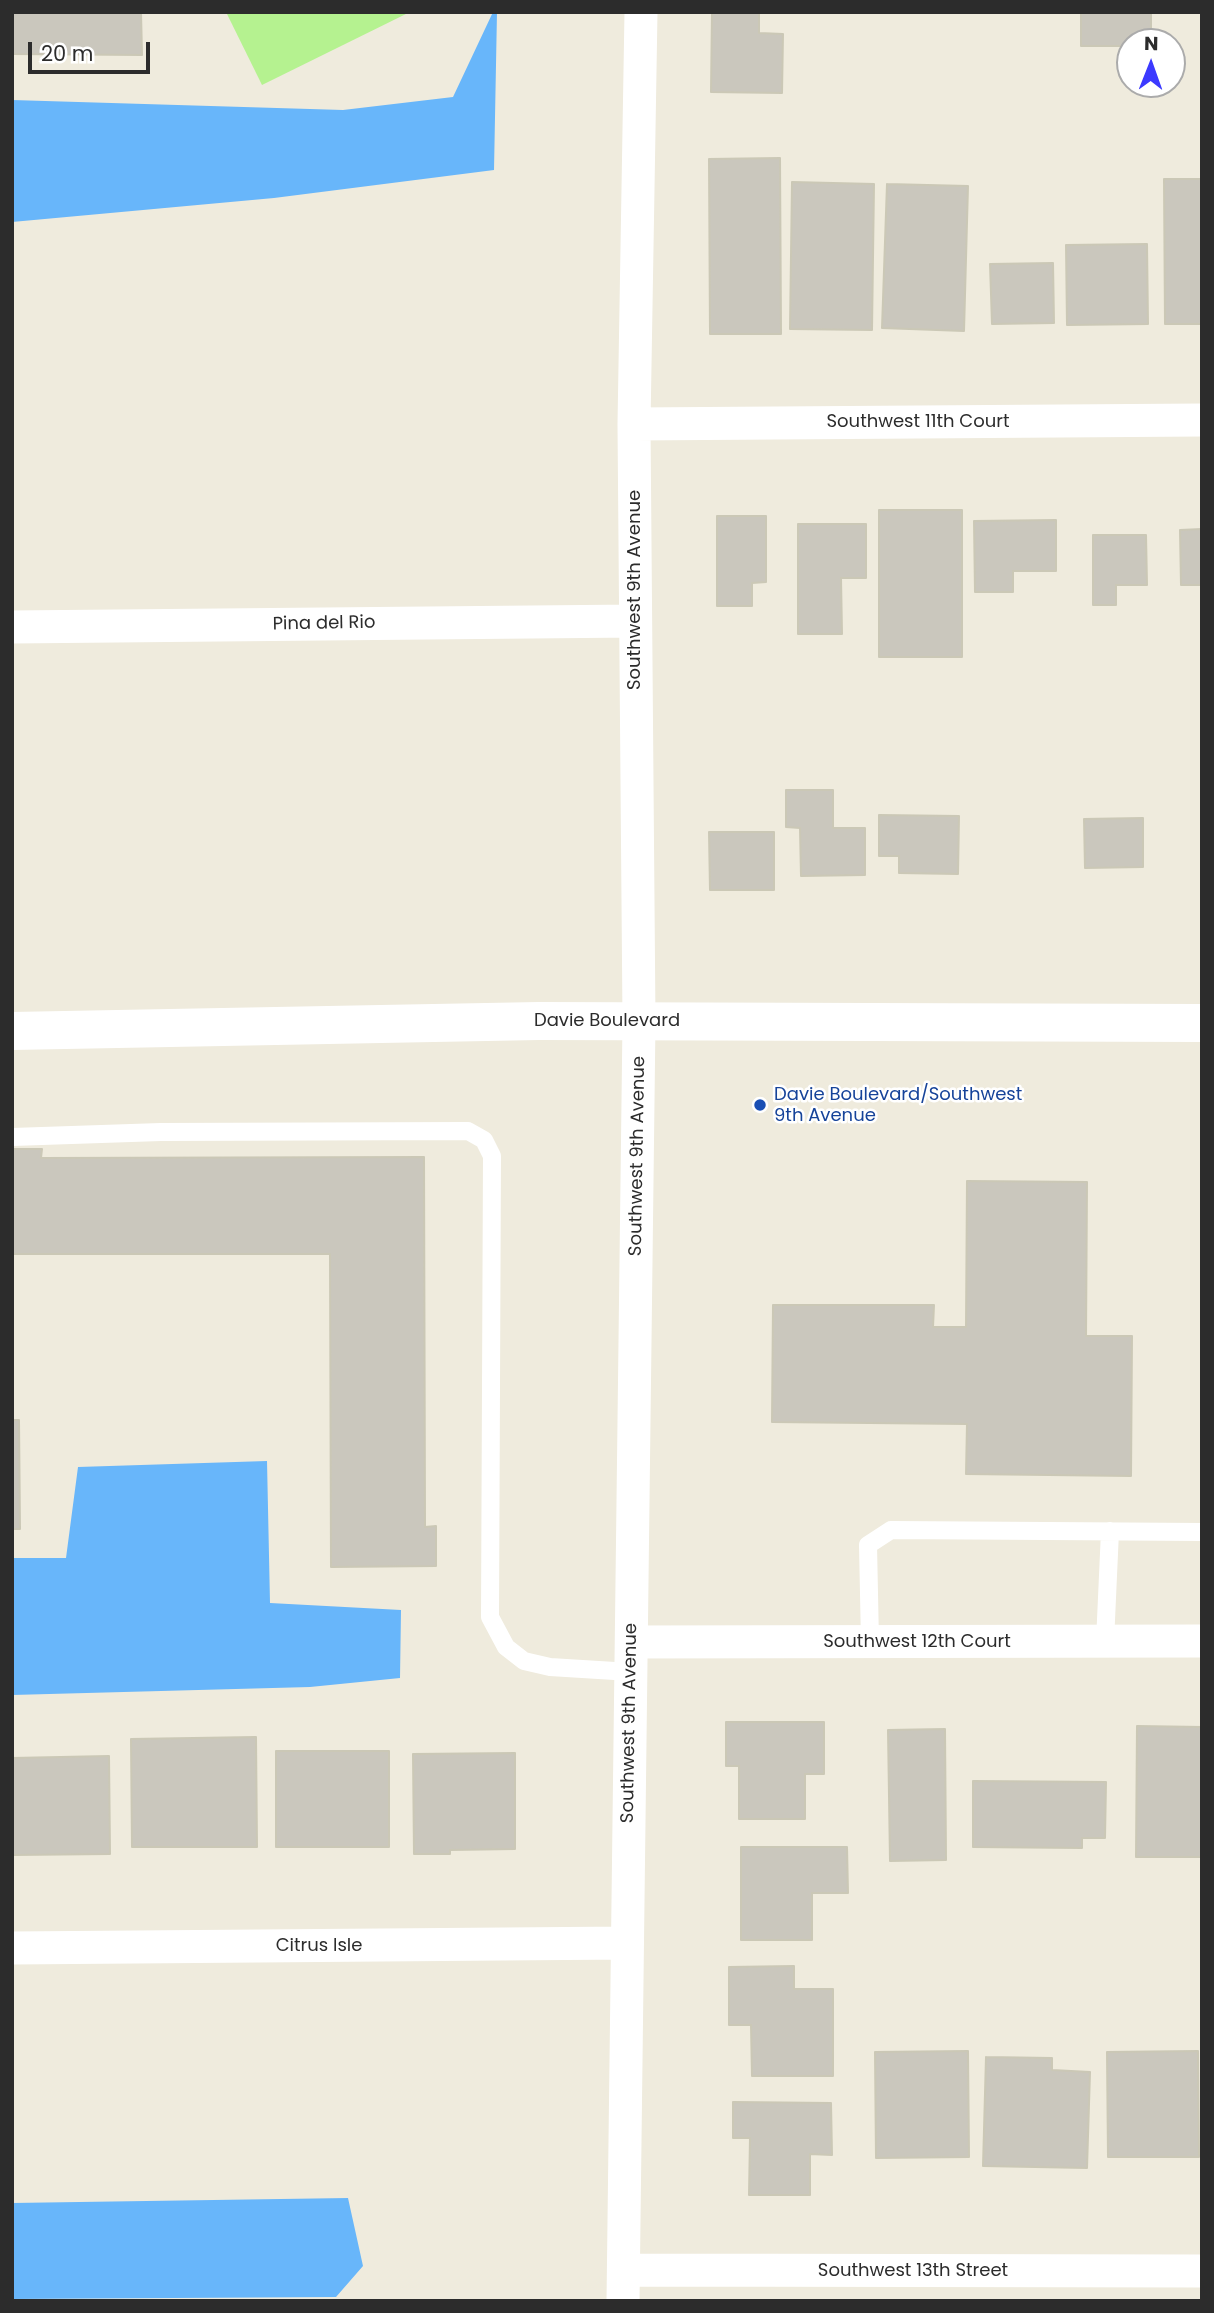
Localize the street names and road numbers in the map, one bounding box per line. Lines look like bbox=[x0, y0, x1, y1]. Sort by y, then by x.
street label: Southwest 11th Court bbox=[827, 411, 1009, 433]
street label: Southwest 9th Avenue bbox=[624, 490, 646, 690]
street label: Pina del Rio bbox=[272, 612, 376, 636]
street label: Davie Boulevard bbox=[534, 1010, 680, 1032]
street label: Southwest 9th Avenue bbox=[625, 1056, 651, 1256]
street label: Southwest 9th Avenue bbox=[617, 1623, 643, 1823]
street label: Southwest 12th Court bbox=[823, 1631, 1011, 1653]
street label: Citrus Isle bbox=[276, 1935, 362, 1957]
street label: Southwest 13th Street bbox=[818, 2260, 1008, 2282]

